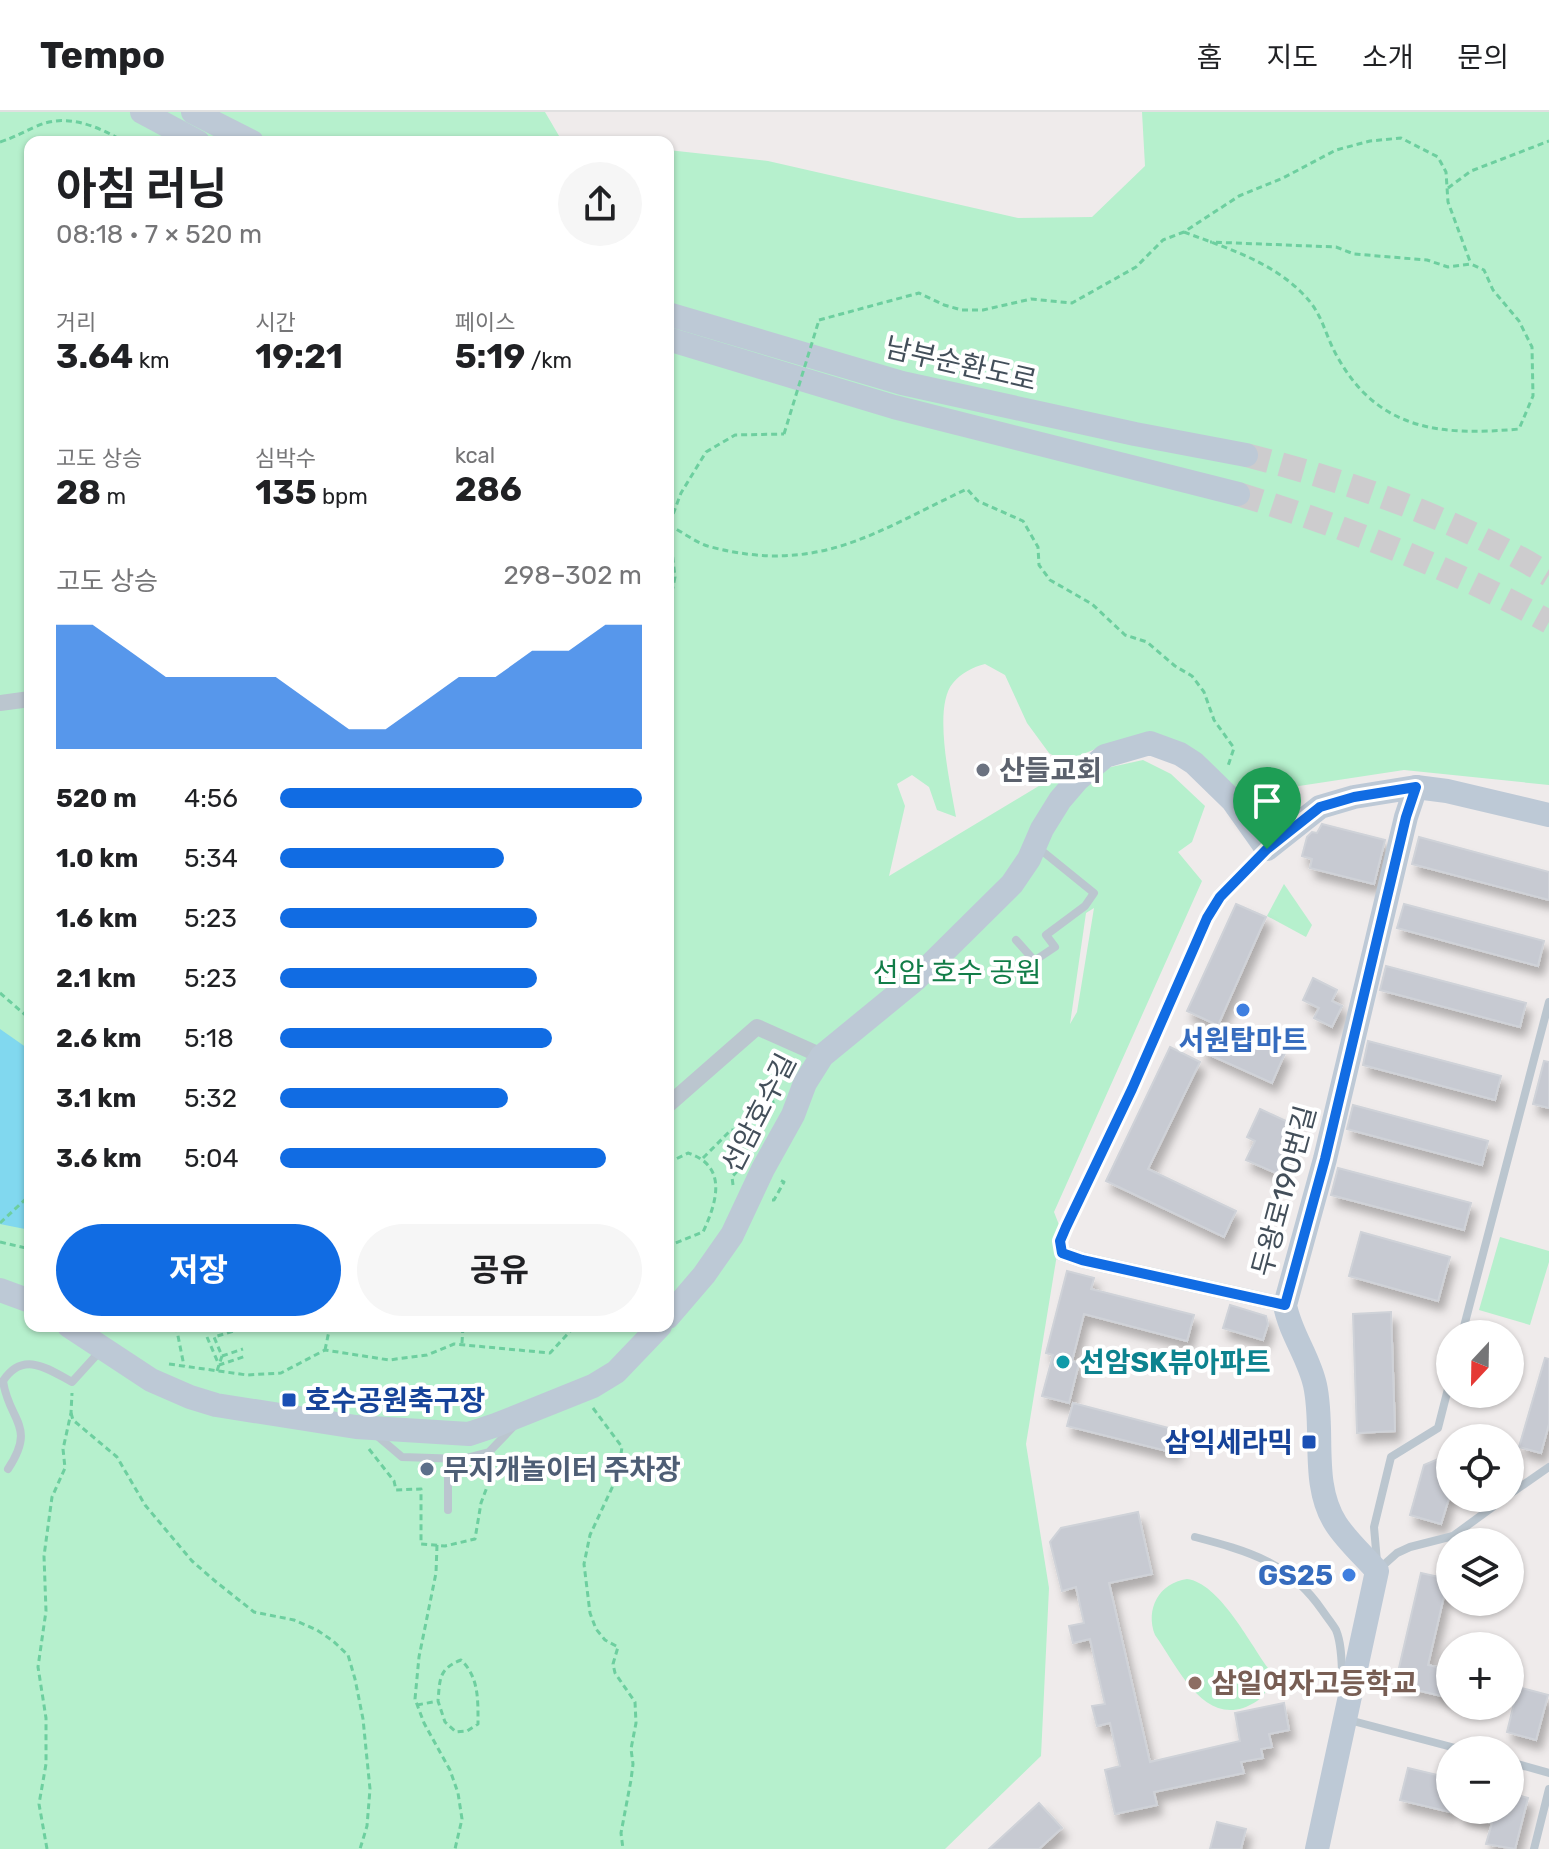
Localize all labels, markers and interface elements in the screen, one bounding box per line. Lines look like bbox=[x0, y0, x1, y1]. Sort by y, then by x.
text: Tempo bbox=[40, 32, 165, 78]
text: 홈 bbox=[1197, 41, 1222, 74]
text: 지도 bbox=[1266, 41, 1318, 74]
text: 소개 bbox=[1362, 41, 1413, 74]
text: 문의 bbox=[1457, 41, 1509, 74]
button: share bbox=[558, 162, 642, 246]
text: 아침 러닝 bbox=[56, 163, 227, 215]
text: 08:18 · 7 × 520 m bbox=[56, 219, 262, 250]
text: 거리 bbox=[56, 309, 96, 336]
text: 시간 bbox=[255, 309, 296, 336]
text: 페이스 bbox=[455, 309, 515, 336]
street label: 남부순환도로 bbox=[882, 331, 1040, 397]
text: 3.64 bbox=[56, 336, 133, 377]
text: 19:21 bbox=[255, 336, 343, 377]
text: 5:19 bbox=[455, 336, 525, 377]
text: km bbox=[133, 347, 170, 374]
text: /km bbox=[525, 347, 572, 374]
text: kcal bbox=[455, 442, 495, 469]
text: 고도 상승 bbox=[56, 445, 142, 472]
text: 심박수 bbox=[255, 445, 316, 472]
text: 286 bbox=[455, 469, 522, 510]
text: 28 bbox=[56, 472, 101, 513]
text: 135 bbox=[255, 472, 317, 513]
text: m bbox=[101, 483, 126, 510]
text: bpm bbox=[317, 483, 368, 510]
text: 298–302 m bbox=[504, 560, 642, 591]
text: 고도 상승 bbox=[56, 566, 158, 597]
place label: 산들교회 bbox=[999, 754, 1102, 787]
marker: 산들교회 bbox=[974, 761, 992, 779]
pin bbox=[1233, 767, 1301, 849]
icon: arrive bbox=[1245, 779, 1289, 823]
text: 520 m bbox=[56, 783, 137, 814]
text: 4:56 bbox=[184, 783, 238, 814]
text: 1.0 km bbox=[56, 843, 138, 874]
text: 5:34 bbox=[184, 843, 238, 874]
text: 1.6 km bbox=[56, 903, 138, 934]
text: 5:23 bbox=[184, 903, 237, 934]
park label: 선암 호수 공원 bbox=[873, 956, 1041, 989]
text: 2.1 km bbox=[56, 963, 136, 994]
text: 5:23 bbox=[184, 963, 237, 994]
marker: 서원탑마트 bbox=[1234, 1001, 1252, 1019]
text: 2.6 km bbox=[56, 1023, 142, 1054]
text: 5:18 bbox=[184, 1023, 234, 1054]
place label: 서원탑마트 bbox=[1179, 1024, 1307, 1057]
street label: 선암호수길 bbox=[715, 1048, 803, 1178]
text: 3.1 km bbox=[56, 1083, 136, 1114]
text: 5:32 bbox=[184, 1083, 237, 1114]
street label: 두왕로190번길 bbox=[1245, 1102, 1323, 1280]
text: 3.6 km bbox=[56, 1143, 142, 1174]
text: 5:04 bbox=[184, 1143, 239, 1174]
button: 저장 bbox=[56, 1224, 341, 1316]
button: 공유 bbox=[357, 1224, 642, 1316]
north arrow bbox=[1436, 1320, 1524, 1408]
map controls bbox=[1436, 1320, 1524, 1824]
place label: 선암SK뷰아파트 bbox=[1079, 1346, 1271, 1379]
marker: 선암SK뷰아파트 bbox=[1054, 1353, 1072, 1371]
place label: 호수공원축구장 bbox=[305, 1384, 485, 1417]
marker: 호수공원축구장 bbox=[280, 1391, 298, 1409]
button: locate bbox=[1436, 1424, 1524, 1512]
place label: 삼익세라믹 bbox=[1164, 1426, 1293, 1459]
marker: 삼익세라믹 bbox=[1300, 1433, 1318, 1451]
place label: 무지개놀이터 주차장 bbox=[443, 1453, 681, 1486]
marker: 무지개놀이터 주차장 bbox=[418, 1460, 436, 1478]
button: layers bbox=[1436, 1528, 1524, 1616]
place label: GS25 bbox=[1258, 1559, 1333, 1592]
marker: GS25 bbox=[1340, 1566, 1358, 1584]
button: + bbox=[1436, 1632, 1524, 1720]
place label: 삼일여자고등학교 bbox=[1211, 1667, 1417, 1700]
marker: 삼일여자고등학교 bbox=[1186, 1674, 1204, 1692]
button: − bbox=[1436, 1736, 1524, 1824]

